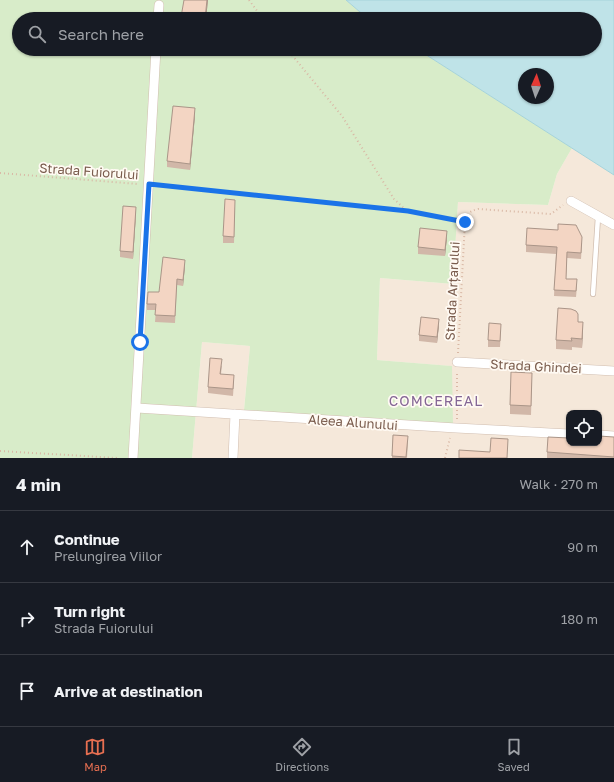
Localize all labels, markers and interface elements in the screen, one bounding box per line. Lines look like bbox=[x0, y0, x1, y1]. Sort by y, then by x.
search box bbox=[12, 12, 602, 56]
icon: search bbox=[26, 23, 48, 45]
text: Search here bbox=[58, 25, 144, 43]
north arrow bbox=[518, 68, 554, 104]
street label: Strada Fuiorului bbox=[39, 160, 139, 182]
route end bbox=[456, 213, 474, 231]
street label: Strada Arțarului bbox=[441, 241, 463, 341]
route start bbox=[131, 333, 149, 351]
street label: Strada Ghindei bbox=[490, 356, 582, 376]
district label: COMCEREAL bbox=[389, 392, 483, 409]
map controls bbox=[566, 410, 602, 446]
button: locate bbox=[566, 410, 602, 446]
street label: Aleea Alunului bbox=[308, 411, 398, 433]
text: 4 min bbox=[16, 474, 61, 495]
text: Walk · 270 m bbox=[520, 476, 598, 492]
text: Continue bbox=[54, 530, 120, 548]
icon: ahead bbox=[16, 536, 38, 558]
text: 90 m bbox=[567, 539, 598, 555]
text: Prelungirea Viilor bbox=[54, 548, 162, 564]
text: Turn right bbox=[54, 602, 125, 620]
icon: right bbox=[16, 608, 38, 630]
text: 180 m bbox=[561, 611, 598, 627]
text: Strada Fuiorului bbox=[54, 620, 153, 636]
icon: arrive bbox=[16, 680, 38, 702]
text: Arrive at destination bbox=[54, 682, 203, 700]
tab: Map bbox=[84, 736, 107, 773]
tab: Directions bbox=[275, 736, 329, 773]
tab: Saved bbox=[498, 736, 530, 773]

